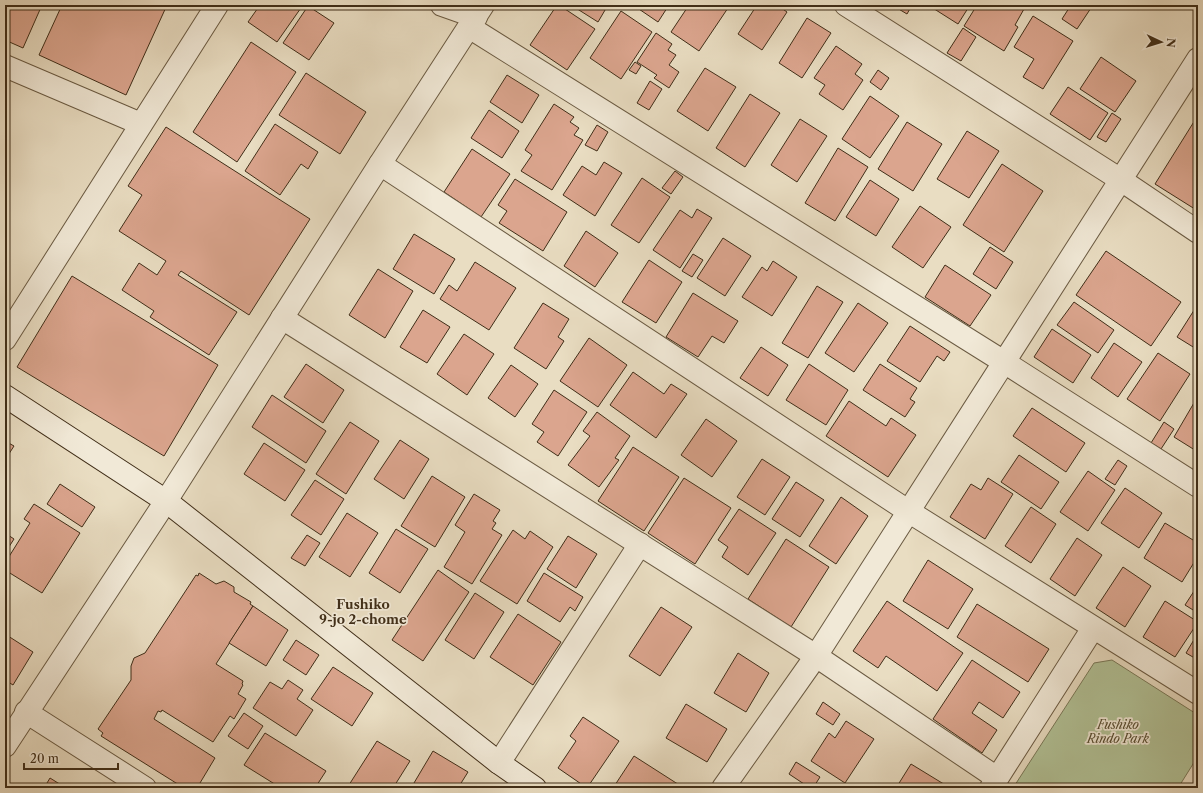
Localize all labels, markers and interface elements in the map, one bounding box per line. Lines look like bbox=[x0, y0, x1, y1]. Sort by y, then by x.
north arrow bbox=[1141, 22, 1181, 62]
text: N bbox=[1164, 37, 1178, 48]
district label: Fushiko 9-jo 2-chome bbox=[319, 596, 407, 627]
park label: Fushiko Rindo Park bbox=[1086, 717, 1150, 746]
scale bar bbox=[24, 745, 118, 771]
text: 20 m bbox=[30, 751, 59, 766]

